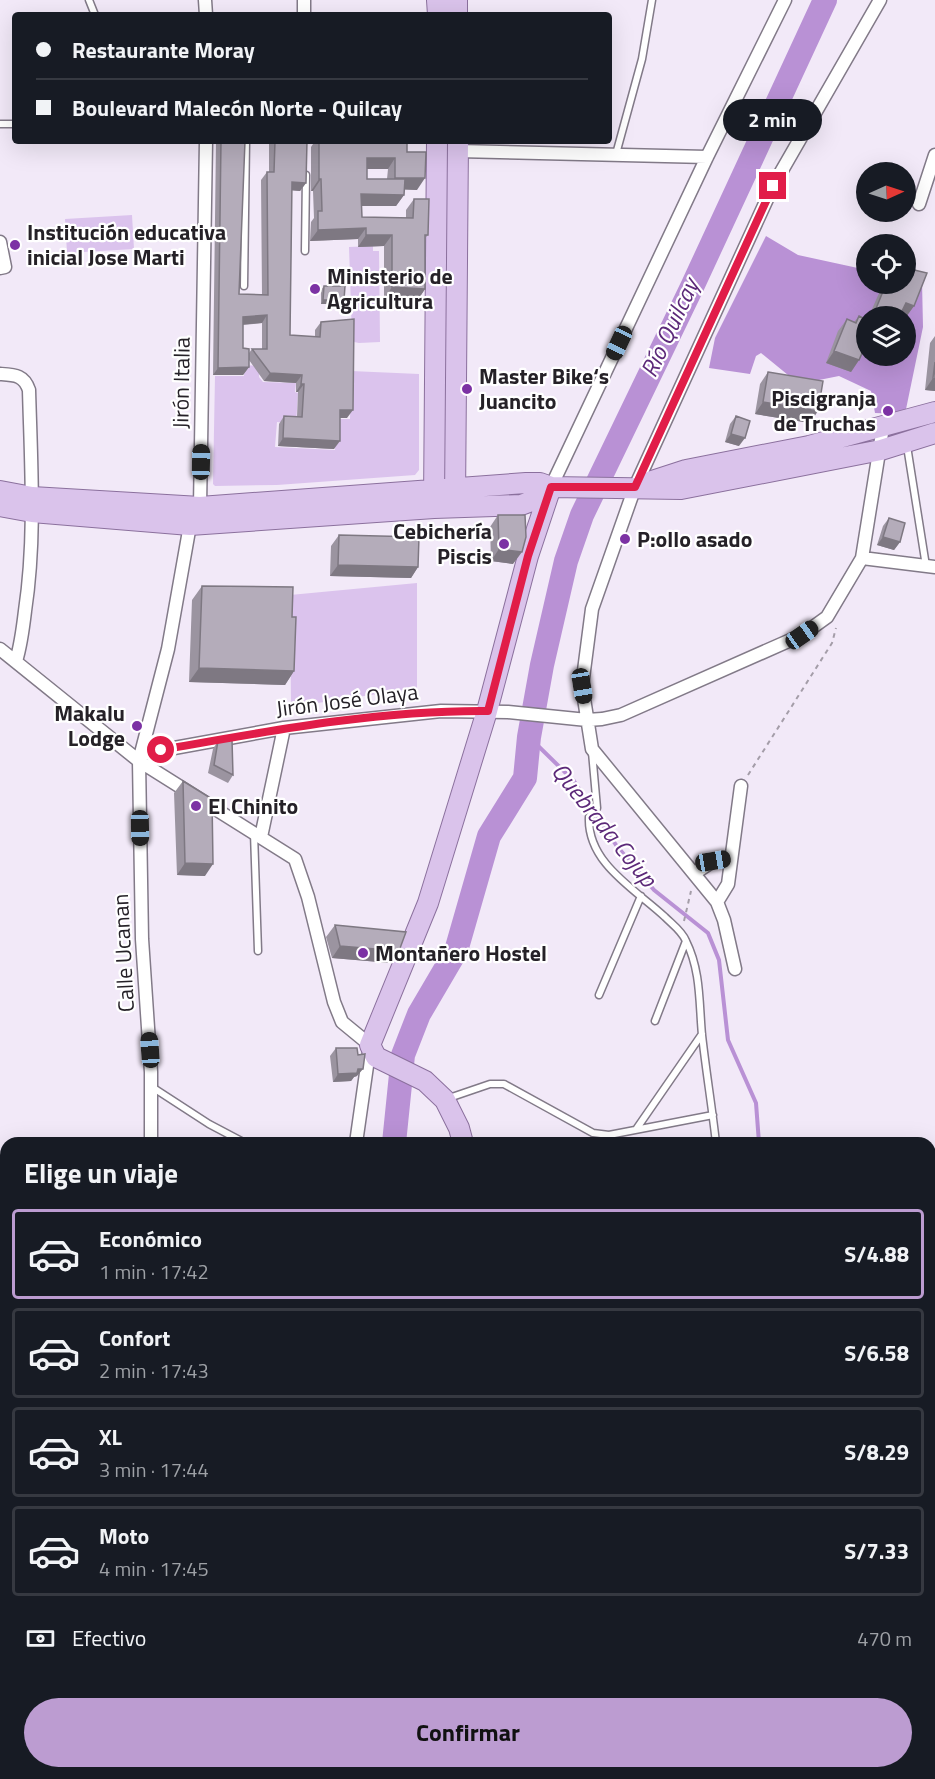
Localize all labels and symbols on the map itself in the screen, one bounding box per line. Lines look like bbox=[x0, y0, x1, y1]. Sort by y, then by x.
callout: 2 min bbox=[724, 99, 822, 141]
north arrow bbox=[856, 162, 916, 222]
route end bbox=[759, 172, 786, 199]
place label: Institución educativa inicial Jose Marti bbox=[27, 215, 226, 274]
marker: Institución educativa inicial Jose Marti bbox=[8, 238, 22, 252]
place label: Ministerio de Agricultura bbox=[327, 259, 453, 318]
water label: Río Quilcay bbox=[631, 269, 709, 383]
marker: Ministerio de Agricultura bbox=[308, 282, 322, 296]
car bbox=[603, 323, 635, 363]
street label: Jirón Italia bbox=[163, 337, 199, 429]
place label: Master Bike‘s Juancito bbox=[479, 359, 609, 418]
place label: Piscigranja de Truchas bbox=[771, 381, 876, 440]
marker: Master Bike‘s Juancito bbox=[460, 382, 474, 396]
marker: Piscigranja de Truchas bbox=[881, 404, 895, 418]
car bbox=[192, 444, 210, 480]
place label: Cebichería Piscis bbox=[393, 514, 492, 573]
place label: P:ollo asado bbox=[637, 522, 752, 556]
marker: P:ollo asado bbox=[618, 532, 632, 546]
marker: Cebichería Piscis bbox=[497, 537, 511, 551]
car bbox=[782, 617, 822, 653]
car bbox=[570, 667, 594, 705]
street label: Jirón José Olaya bbox=[274, 674, 420, 726]
place label: Makalu Lodge bbox=[54, 696, 125, 755]
marker: Makalu Lodge bbox=[130, 719, 144, 733]
route start bbox=[147, 736, 174, 763]
water label: Quebrada Cojup bbox=[543, 754, 667, 895]
place label: El Chinito bbox=[208, 789, 298, 823]
marker: El Chinito bbox=[189, 799, 203, 813]
car bbox=[131, 810, 149, 846]
car bbox=[694, 849, 732, 873]
street label: Calle Ucanan bbox=[103, 893, 143, 1013]
place label: Montañero Hostel bbox=[375, 936, 547, 970]
marker: Montañero Hostel bbox=[356, 946, 370, 960]
car bbox=[140, 1031, 160, 1069]

